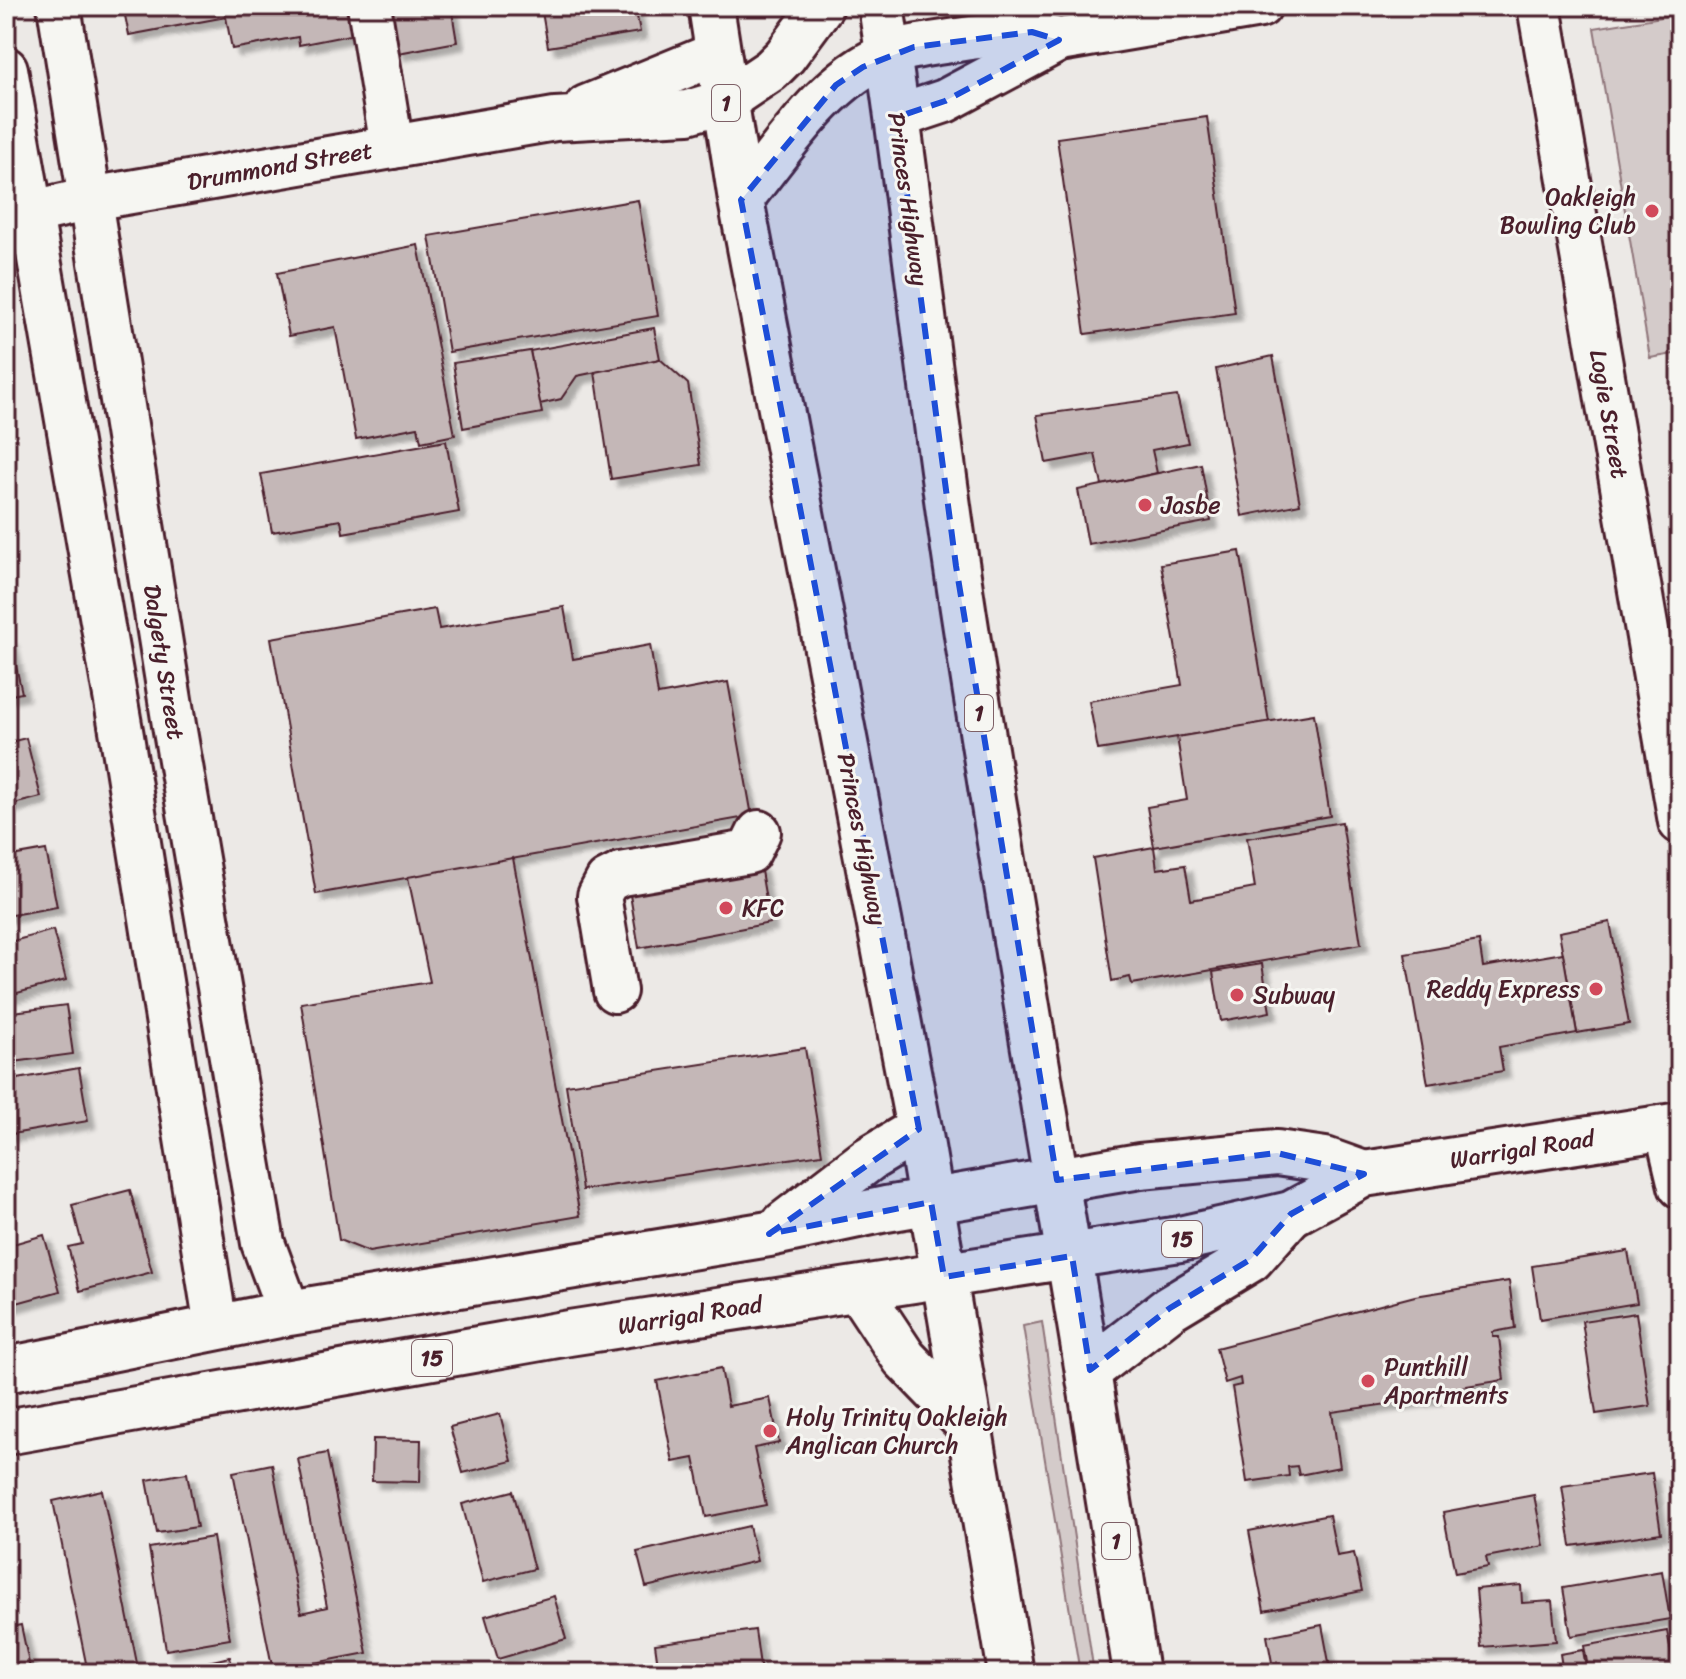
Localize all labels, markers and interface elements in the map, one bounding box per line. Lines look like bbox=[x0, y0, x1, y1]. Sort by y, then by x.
road number: 1 bbox=[712, 85, 740, 121]
street label: Princes Highway bbox=[875, 109, 941, 289]
street label: Drummond Street bbox=[184, 129, 376, 203]
place label: Oakleigh Bowling Club bbox=[1500, 176, 1636, 246]
marker: Oakleigh Bowling Club bbox=[1643, 202, 1661, 220]
street label: Logie Street bbox=[1577, 346, 1641, 482]
place label: Jasbe bbox=[1160, 484, 1221, 526]
marker: Jasbe bbox=[1136, 496, 1154, 514]
street label: Dalgety Street bbox=[131, 581, 197, 743]
road number: 1 bbox=[965, 695, 993, 731]
street label: Princes Highway bbox=[825, 749, 899, 929]
place label: KFC bbox=[742, 887, 784, 929]
marker: KFC bbox=[717, 899, 735, 917]
place label: Reddy Express bbox=[1427, 968, 1580, 1010]
place label: Subway bbox=[1253, 974, 1336, 1016]
marker: Reddy Express bbox=[1587, 980, 1605, 998]
marker: Subway bbox=[1228, 986, 1246, 1004]
street label: Warrigal Road bbox=[1447, 1117, 1599, 1181]
road number: 15 bbox=[1162, 1221, 1202, 1257]
street label: Warrigal Road bbox=[615, 1283, 767, 1347]
road number: 15 bbox=[412, 1340, 452, 1376]
place label: Punthill Apartments bbox=[1383, 1346, 1509, 1416]
marker: Punthill Apartments bbox=[1359, 1372, 1377, 1390]
place label: Holy Trinity Oakleigh Anglican Church bbox=[785, 1396, 1008, 1466]
marker: Holy Trinity Oakleigh Anglican Church bbox=[761, 1422, 779, 1440]
road number: 1 bbox=[1102, 1523, 1130, 1559]

